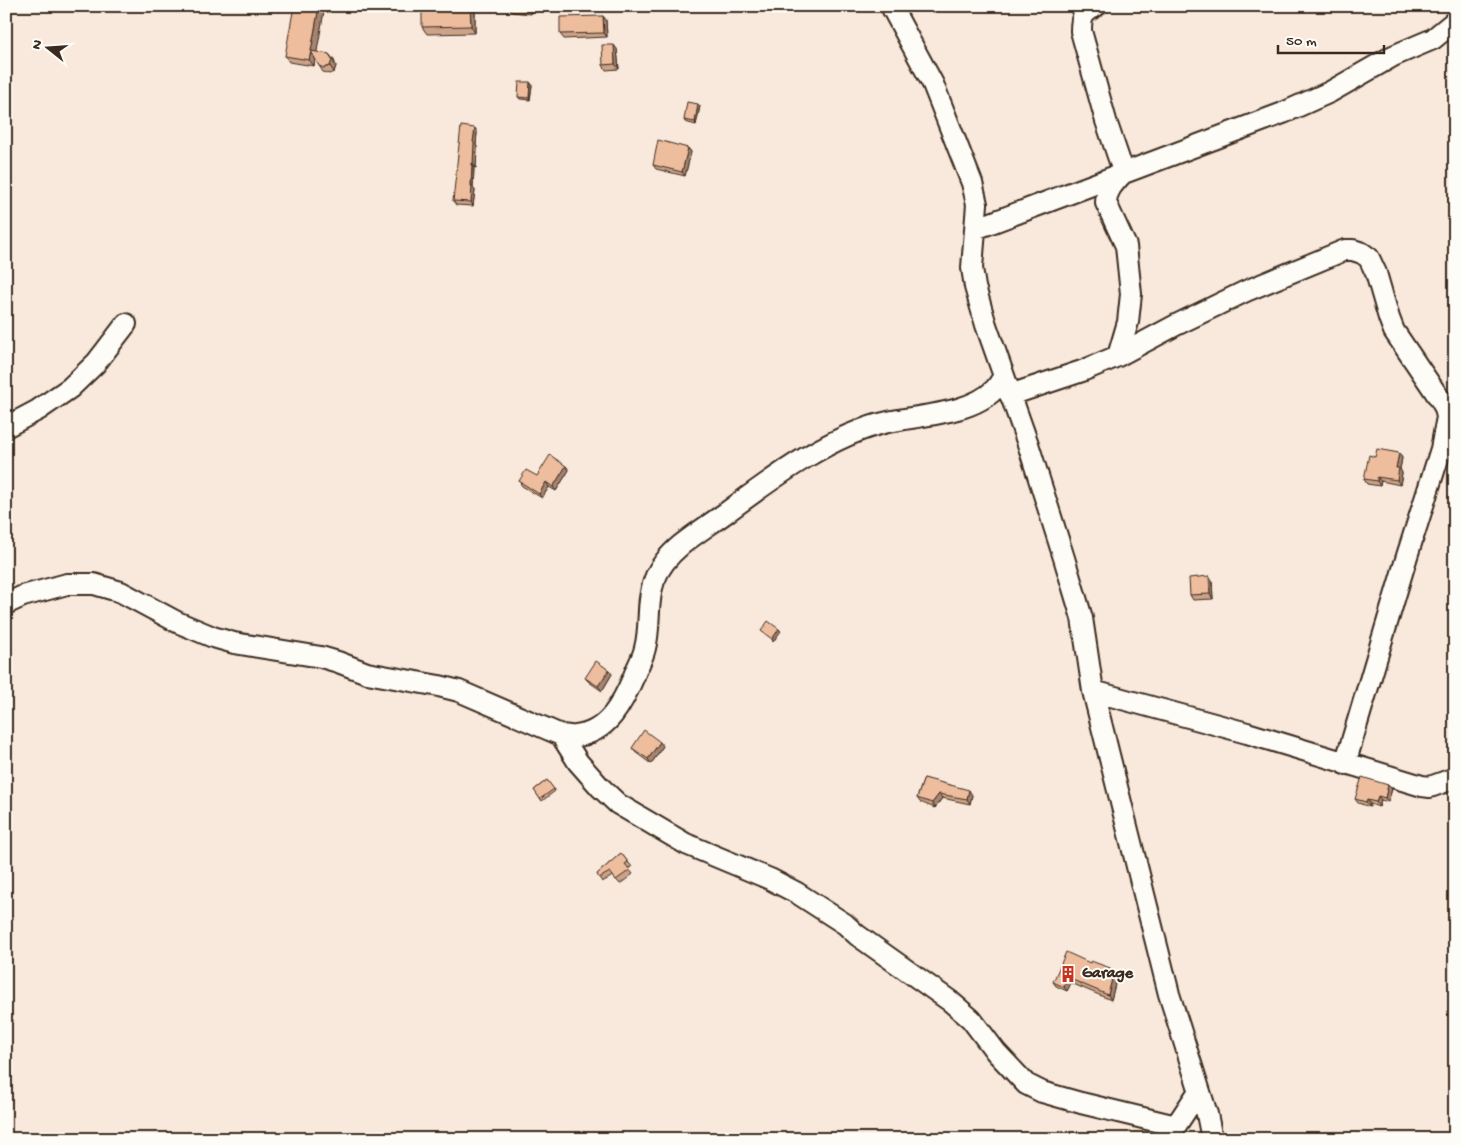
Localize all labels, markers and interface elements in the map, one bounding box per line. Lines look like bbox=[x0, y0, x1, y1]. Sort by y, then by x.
north arrow bbox=[22, 22, 72, 72]
scale bar bbox=[1278, 22, 1385, 54]
text: 50 m bbox=[1286, 33, 1317, 51]
text: N bbox=[28, 38, 47, 52]
building icon: Garage bbox=[1058, 964, 1078, 984]
place label: Garage bbox=[1082, 965, 1134, 984]

